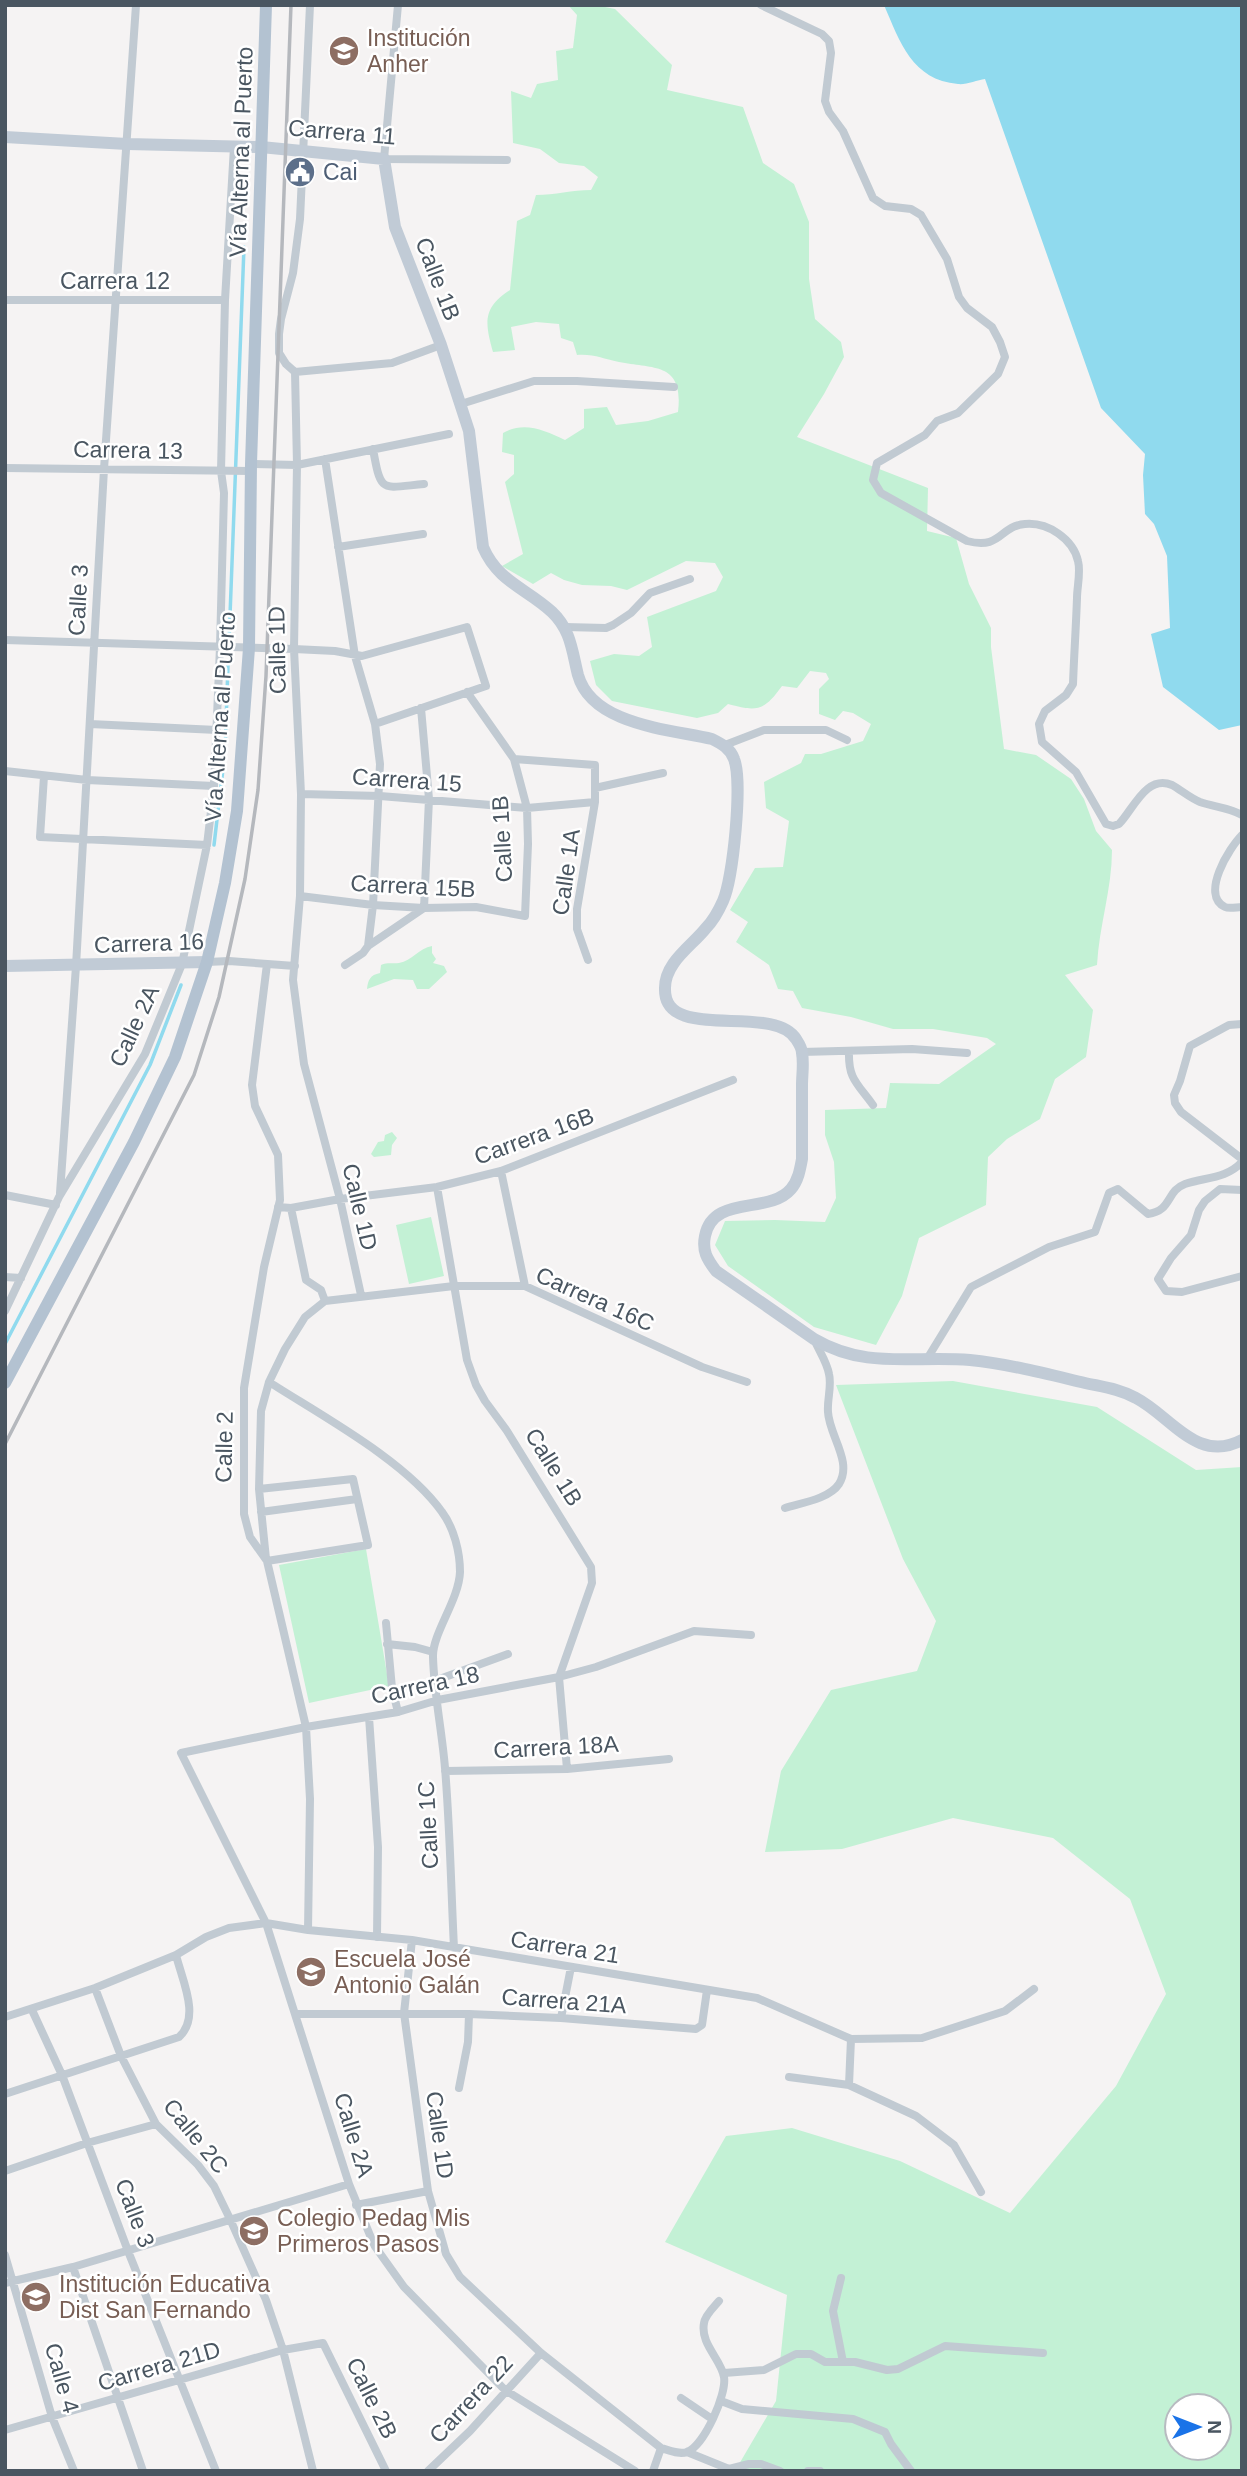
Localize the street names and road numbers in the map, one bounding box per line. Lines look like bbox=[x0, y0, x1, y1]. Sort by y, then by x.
street label: Vía Alterna al Puerto bbox=[224, 46, 258, 258]
street label: Carrera 11 bbox=[287, 114, 397, 150]
street label: Calle 1B bbox=[410, 234, 466, 324]
street label: Carrera 12 bbox=[60, 268, 170, 294]
street label: Carrera 13 bbox=[73, 436, 183, 464]
street label: Calle 3 bbox=[63, 564, 93, 636]
street label: Calle 1D bbox=[263, 606, 291, 694]
street label: Vía Alterna al Puerto bbox=[200, 611, 240, 823]
street label: Carrera 15 bbox=[351, 763, 463, 797]
street label: Calle 1B bbox=[487, 795, 517, 883]
street label: Calle 1A bbox=[547, 826, 585, 917]
street label: Carrera 15B bbox=[350, 870, 476, 902]
street label: Carrera 16 bbox=[94, 928, 204, 958]
street label: Calle 2A bbox=[104, 981, 164, 1071]
street label: Carrera 16B bbox=[471, 1102, 597, 1170]
street label: Calle 1D bbox=[337, 1161, 383, 1253]
street label: Carrera 16C bbox=[532, 1261, 658, 1337]
street label: Calle 2 bbox=[210, 1411, 238, 1483]
street label: Calle 1B bbox=[520, 1423, 588, 1511]
street label: Carrera 18 bbox=[369, 1661, 481, 1709]
street label: Carrera 18A bbox=[493, 1731, 620, 1763]
street label: Calle 1C bbox=[413, 1780, 443, 1870]
street label: Carrera 21 bbox=[509, 1926, 621, 1968]
street label: Carrera 21A bbox=[501, 1984, 628, 2018]
street label: Calle 2A bbox=[329, 2090, 379, 2181]
street label: Calle 1D bbox=[421, 2090, 459, 2180]
street label: Calle 2C bbox=[158, 2094, 234, 2178]
street label: Calle 3 bbox=[110, 2175, 160, 2251]
street label: Carrera 21D bbox=[95, 2336, 223, 2396]
street label: Calle 4 bbox=[40, 2340, 84, 2416]
street label: Carrera 22 bbox=[424, 2350, 518, 2448]
street label: Calle 2B bbox=[341, 2353, 403, 2443]

